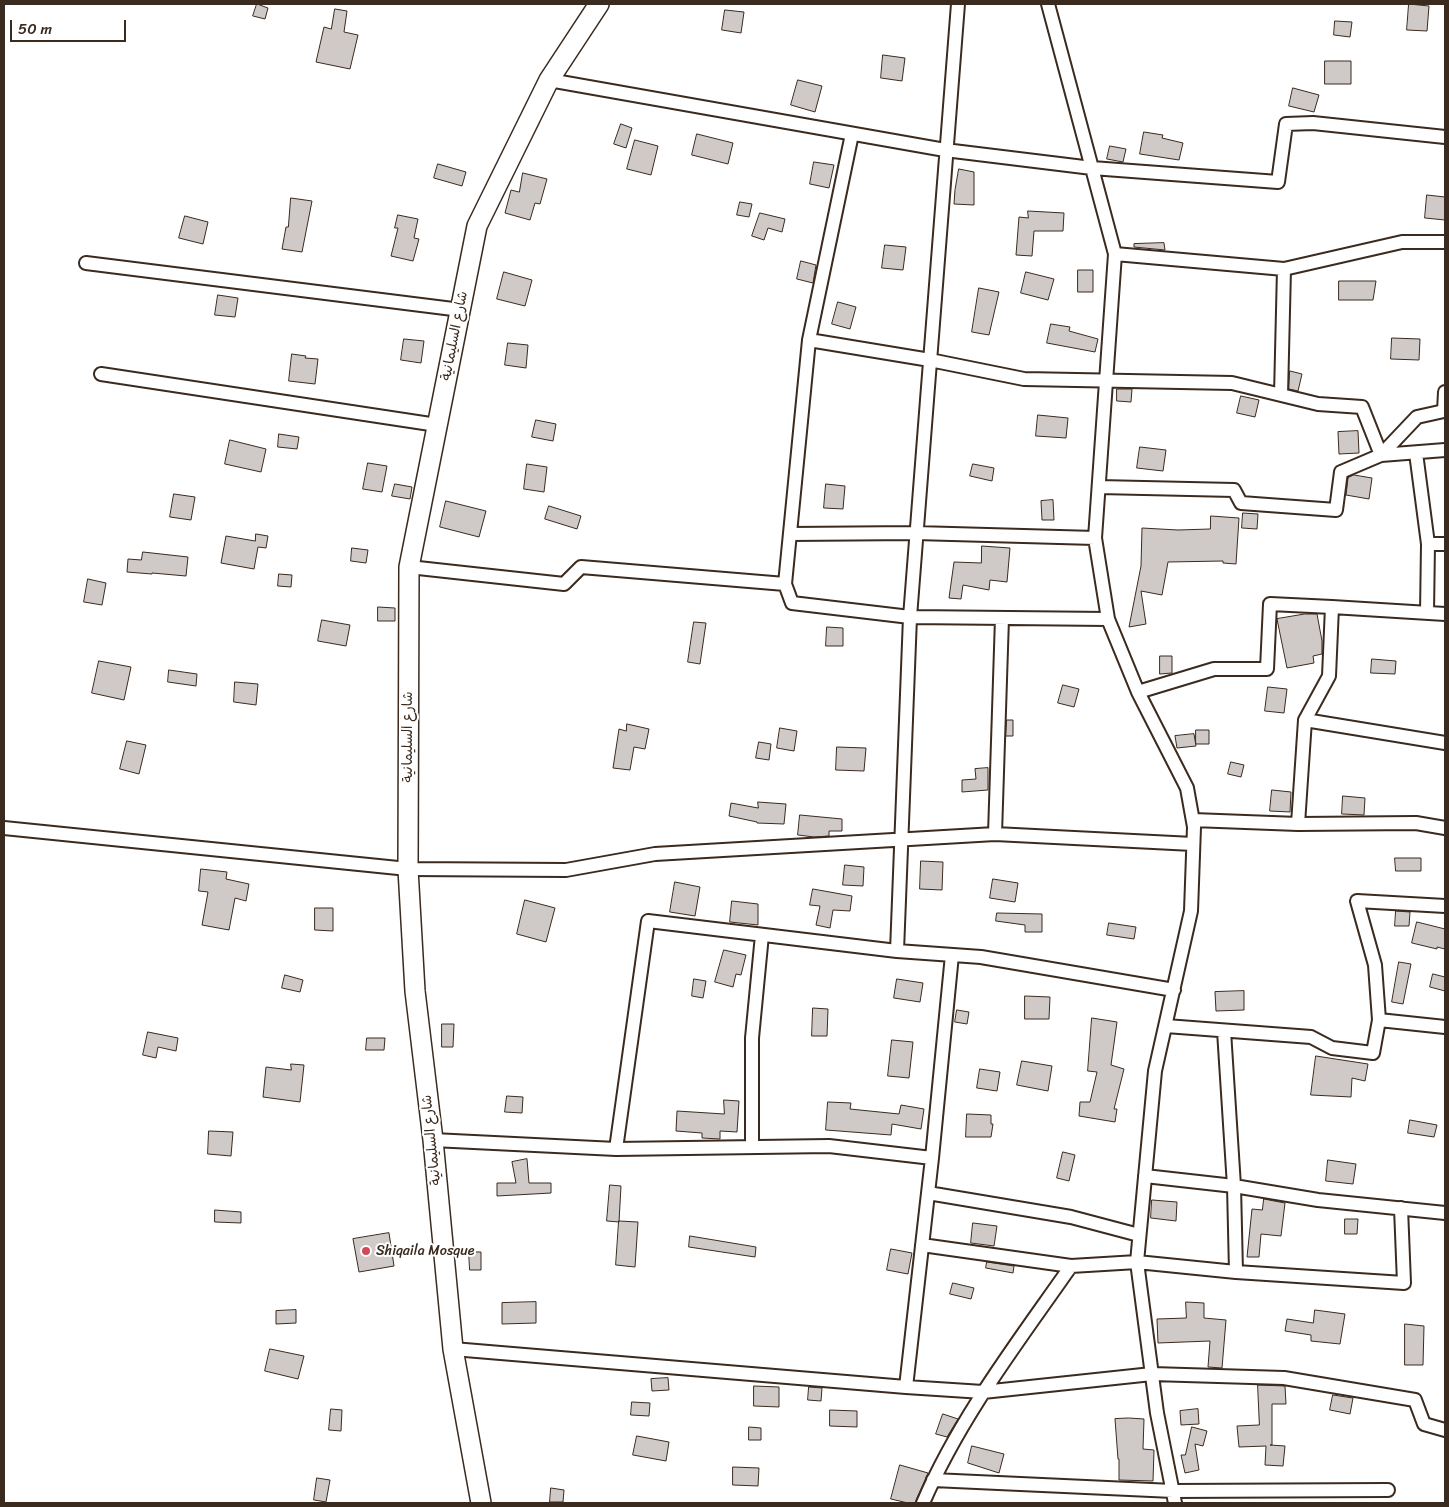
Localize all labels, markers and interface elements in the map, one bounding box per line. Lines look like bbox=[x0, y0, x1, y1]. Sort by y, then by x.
scale bar bbox=[12, 10, 129, 42]
text: 50 m bbox=[18, 16, 52, 42]
street label: شارع السليمانية bbox=[438, 290, 472, 382]
street label: شارع السليمانية bbox=[400, 692, 416, 782]
street label: شارع السليمانية bbox=[419, 1094, 445, 1186]
place label: Shiqaila Mosque bbox=[376, 1243, 474, 1259]
marker: Shiqaila Mosque bbox=[360, 1245, 372, 1257]

